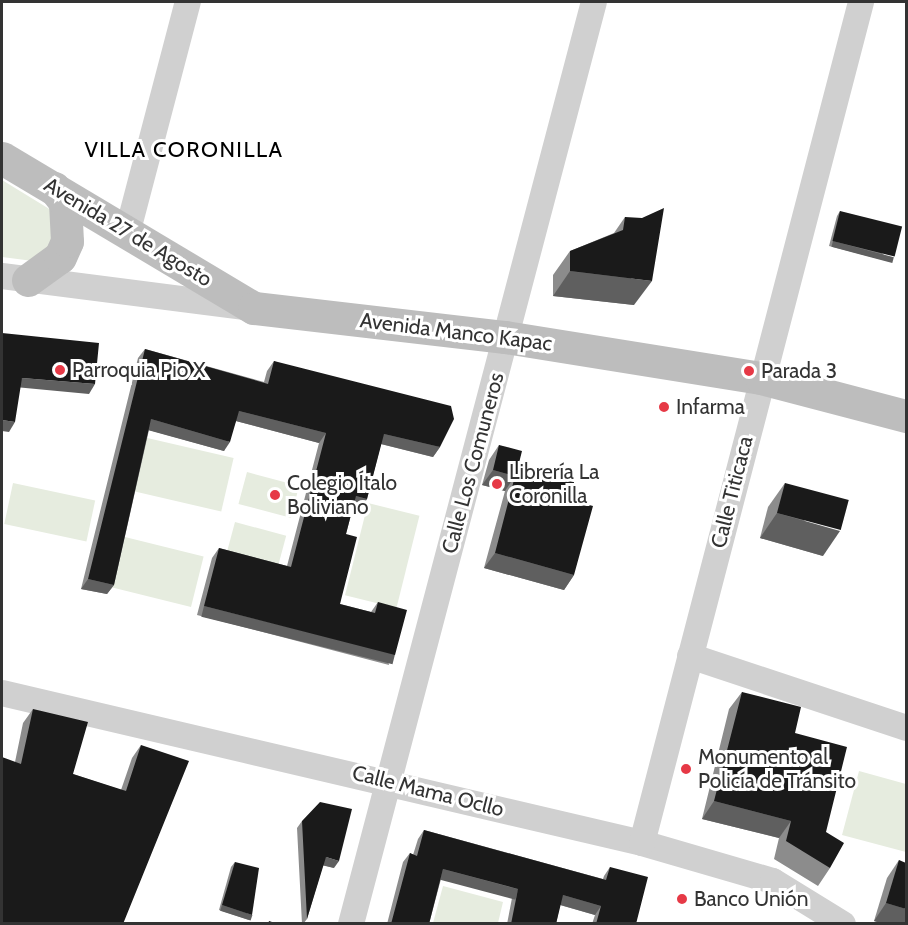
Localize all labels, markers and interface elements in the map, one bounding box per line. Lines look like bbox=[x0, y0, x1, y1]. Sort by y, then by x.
district label: VILLA CORONILLA bbox=[84, 137, 284, 163]
street label: Avenida 27 de Agosto bbox=[40, 172, 216, 292]
street label: Avenida Manco Kapac bbox=[358, 308, 554, 356]
place label: Parroquia Pio X bbox=[72, 357, 205, 383]
place label: Parada 3 bbox=[761, 358, 837, 384]
marker: Parroquia Pio X bbox=[53, 363, 67, 377]
marker: Parada 3 bbox=[742, 364, 756, 378]
street label: Calle Los Comuneros bbox=[437, 370, 509, 556]
place label: Infarma bbox=[676, 394, 745, 420]
marker: Infarma bbox=[657, 400, 671, 414]
street label: Calle Titicaca bbox=[706, 433, 758, 551]
place label: Librería La Coronilla bbox=[509, 459, 599, 509]
place label: Colegio Ítalo Boliviano bbox=[287, 470, 397, 520]
marker: Librería La Coronilla bbox=[490, 477, 504, 491]
marker: Colegio Ítalo Boliviano bbox=[268, 488, 282, 502]
place label: Monumento al Policía de Tránsito bbox=[698, 744, 856, 794]
street label: Calle Mama Ocllo bbox=[350, 760, 506, 822]
marker: Monumento al Policía de Tránsito bbox=[679, 762, 693, 776]
place label: Banco Unión bbox=[694, 886, 808, 912]
marker: Banco Unión bbox=[675, 892, 689, 906]

